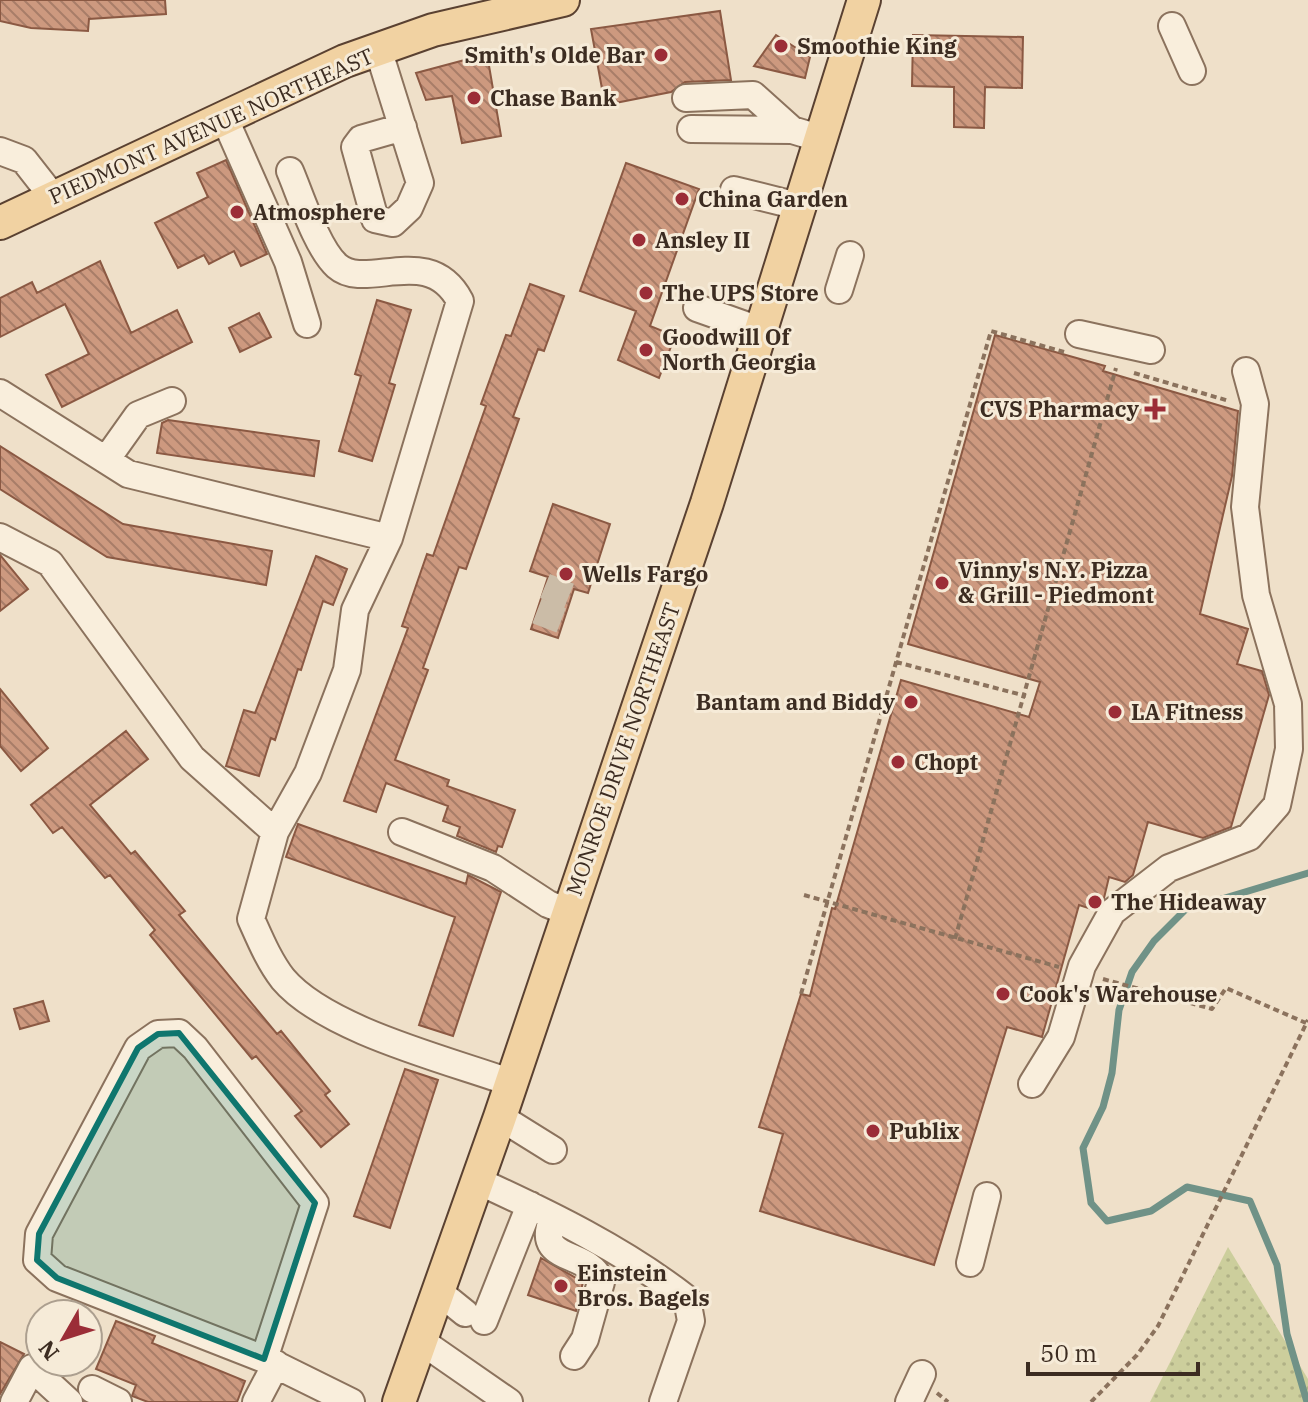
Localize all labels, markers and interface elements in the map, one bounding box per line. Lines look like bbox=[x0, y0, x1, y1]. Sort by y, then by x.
place label: Smoothie King bbox=[797, 31, 957, 60]
marker: Smoothie King bbox=[772, 37, 790, 55]
place label: Smith's Olde Bar bbox=[465, 40, 645, 69]
street label: PIEDMONT AVENUE NORTHEAST bbox=[44, 41, 378, 211]
marker: Smith's Olde Bar bbox=[652, 46, 670, 64]
place label: Chase Bank bbox=[490, 83, 617, 112]
marker: Chase Bank bbox=[465, 89, 483, 107]
place label: China Garden bbox=[698, 184, 848, 213]
marker: China Garden bbox=[673, 190, 691, 208]
place label: Atmosphere bbox=[253, 197, 386, 226]
marker: Atmosphere bbox=[228, 203, 246, 221]
place label: Ansley II bbox=[655, 225, 750, 254]
marker: Ansley II bbox=[630, 231, 648, 249]
place label: The UPS Store bbox=[662, 278, 819, 307]
marker: The UPS Store bbox=[637, 284, 655, 302]
place label: Goodwill Of North Georgia bbox=[662, 322, 816, 376]
marker: Goodwill Of North Georgia bbox=[637, 341, 655, 359]
place label: CVS Pharmacy bbox=[979, 394, 1139, 423]
marker: CVS Pharmacy bbox=[1146, 400, 1164, 418]
place label: Vinny's N.Y. Pizza & Grill - Piedmont bbox=[958, 555, 1154, 609]
place label: Wells Fargo bbox=[582, 559, 708, 588]
marker: Wells Fargo bbox=[557, 565, 575, 583]
marker: Vinny's N.Y. Pizza & Grill - Piedmont bbox=[933, 574, 951, 592]
street label: MONROE DRIVE NORTHEAST bbox=[559, 598, 686, 899]
place label: Bantam and Biddy bbox=[696, 687, 895, 716]
marker: Bantam and Biddy bbox=[902, 693, 920, 711]
place label: LA Fitness bbox=[1131, 697, 1243, 726]
marker: LA Fitness bbox=[1106, 703, 1124, 721]
place label: Chopt bbox=[914, 747, 978, 776]
marker: Chopt bbox=[889, 753, 907, 771]
place label: The Hideaway bbox=[1111, 887, 1267, 916]
marker: The Hideaway bbox=[1086, 893, 1104, 911]
place label: Cook's Warehouse bbox=[1019, 979, 1218, 1008]
marker: Cook's Warehouse bbox=[994, 985, 1012, 1003]
place label: Publix bbox=[889, 1116, 960, 1145]
marker: Publix bbox=[864, 1122, 882, 1140]
place label: Einstein Bros. Bagels bbox=[577, 1258, 710, 1312]
marker: Einstein Bros. Bagels bbox=[552, 1277, 570, 1295]
north arrow bbox=[24, 1298, 104, 1378]
scale bar bbox=[1028, 1326, 1198, 1376]
text: N bbox=[31, 1335, 65, 1367]
text: 50 m bbox=[1040, 1337, 1097, 1369]

